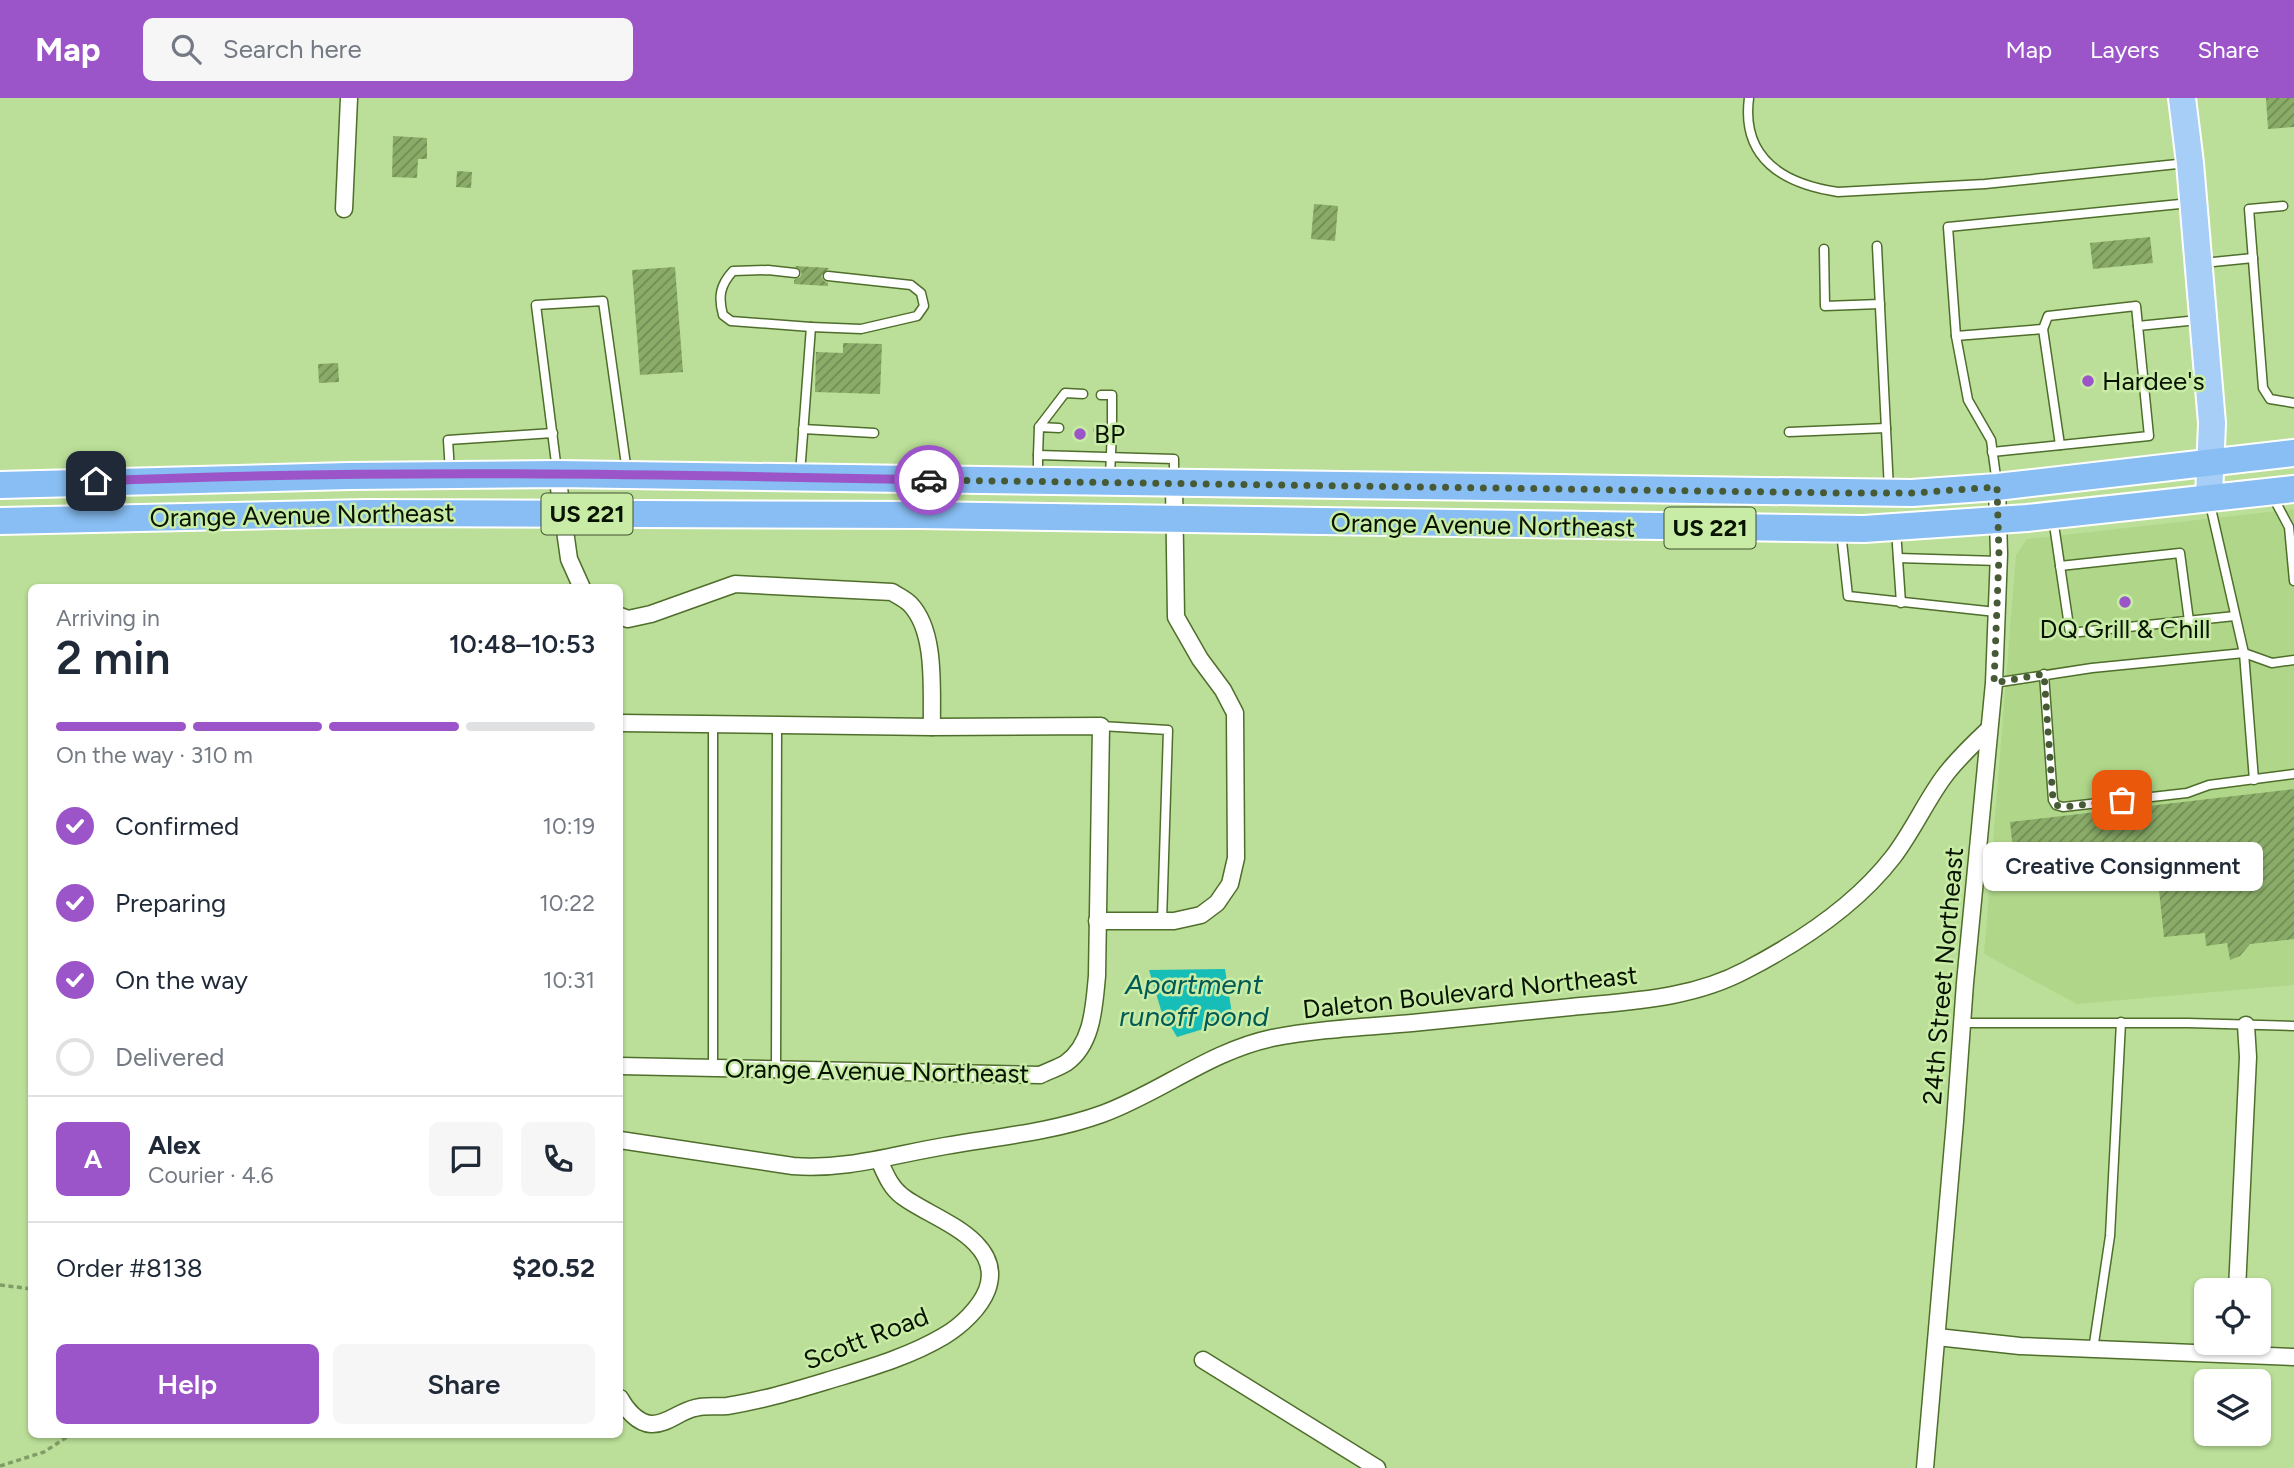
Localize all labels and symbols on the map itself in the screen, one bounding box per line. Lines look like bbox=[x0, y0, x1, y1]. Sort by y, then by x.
place label: Hardee's bbox=[2102, 365, 2205, 397]
marker: Hardee's bbox=[2080, 373, 2096, 389]
place label: BP bbox=[1094, 418, 1125, 450]
marker: BP bbox=[1072, 426, 1088, 442]
courier bbox=[894, 445, 964, 515]
pin bbox=[66, 451, 126, 511]
road number: US 221 bbox=[542, 494, 632, 534]
street label: Orange Avenue Northeast bbox=[149, 496, 455, 534]
street label: Orange Avenue Northeast bbox=[1330, 506, 1636, 544]
road number: US 221 bbox=[1664, 508, 1756, 548]
marker: DQ Grill & Chill bbox=[2117, 594, 2133, 610]
place label: DQ Grill & Chill bbox=[2040, 613, 2210, 645]
pin bbox=[2092, 770, 2152, 830]
callout: Creative Consignment bbox=[1982, 842, 2262, 891]
street label: 24th Street Northeast bbox=[1916, 846, 1970, 1106]
street label: Daleton Boulevard Northeast bbox=[1301, 958, 1639, 1026]
water label: Apartment runoff pond bbox=[1119, 967, 1269, 1033]
street label: Orange Avenue Northeast bbox=[724, 1052, 1030, 1090]
street label: Scott Road bbox=[799, 1300, 933, 1376]

